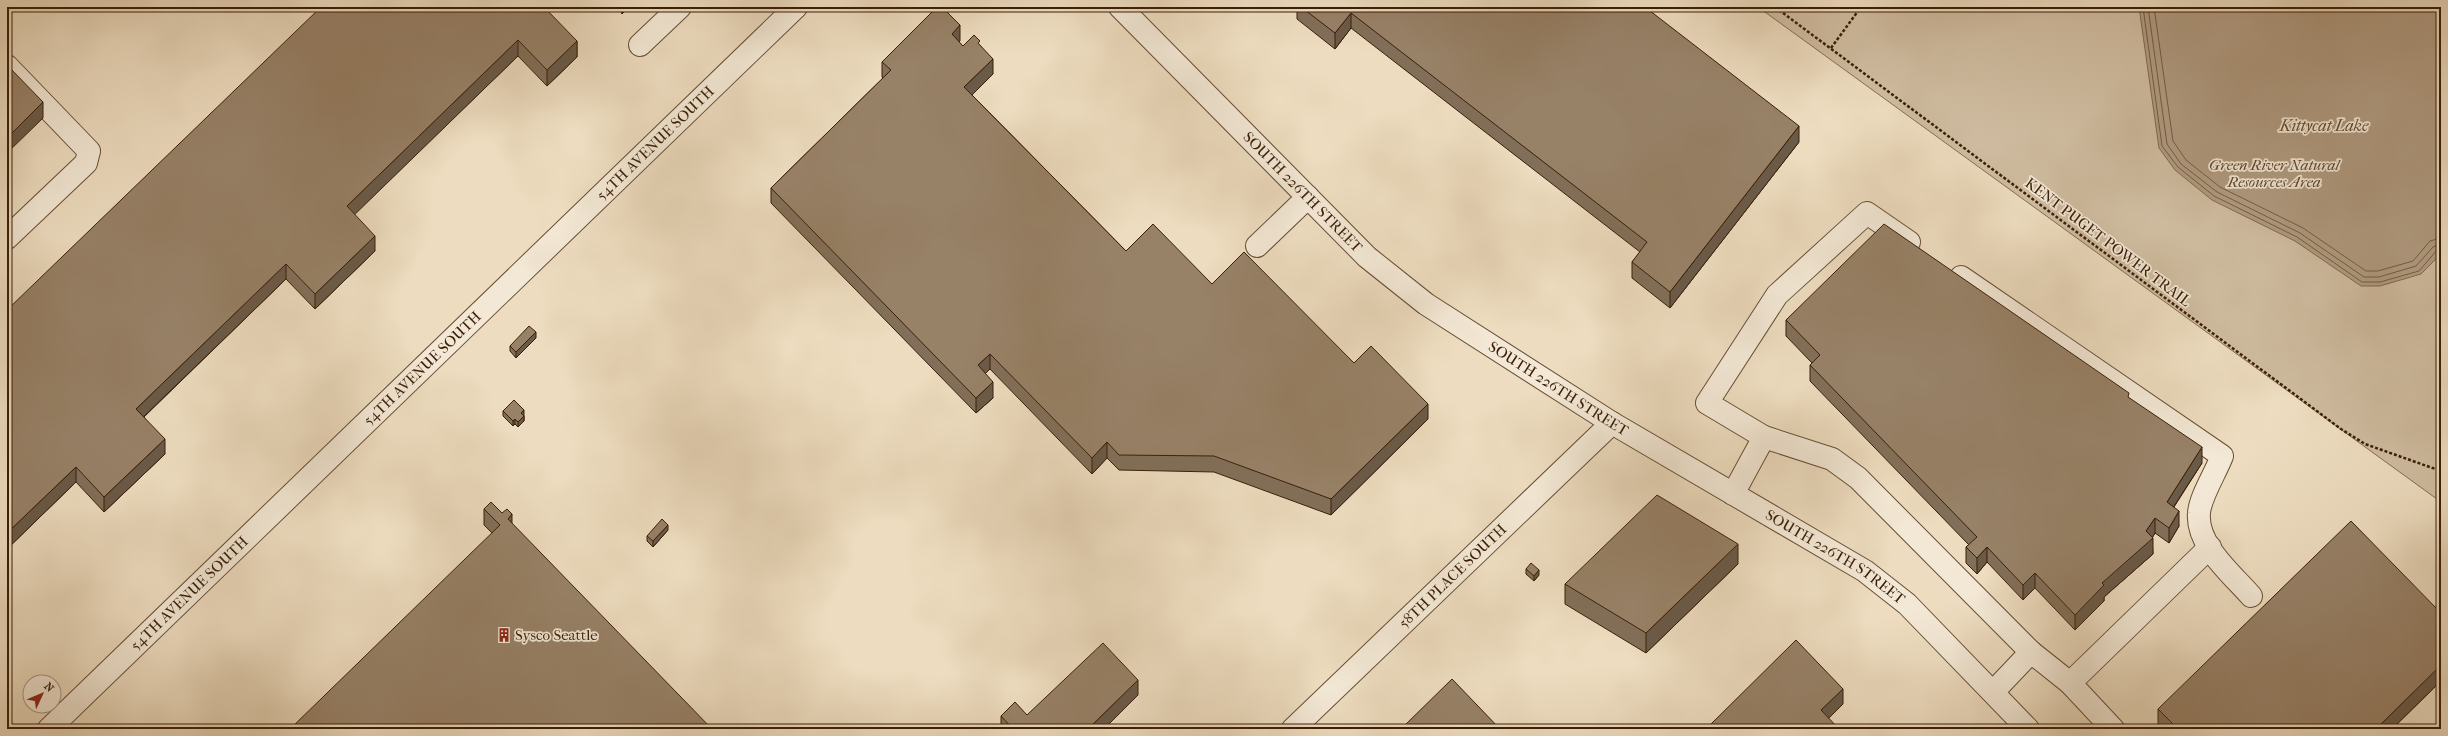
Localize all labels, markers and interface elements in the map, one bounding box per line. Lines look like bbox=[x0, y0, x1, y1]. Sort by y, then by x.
street label: 54TH AVENUE SOUTH bbox=[593, 82, 718, 204]
water label: Kittycat Lake bbox=[2279, 116, 2369, 135]
street label: SOUTH 226TH STREET bbox=[1239, 128, 1367, 257]
park label: Green River Natural Resources Area bbox=[2209, 156, 2341, 191]
street label: KENT PUGET POWER TRAIL bbox=[2022, 174, 2194, 310]
street label: 54TH AVENUE SOUTH bbox=[360, 307, 485, 429]
street label: SOUTH 226TH STREET bbox=[1485, 337, 1632, 440]
street label: SOUTH 226TH STREET bbox=[1762, 506, 1909, 608]
street label: 58TH PLACE SOUTH bbox=[1395, 520, 1510, 632]
street label: 54TH AVENUE SOUTH bbox=[127, 532, 252, 654]
place label: Sysco Seattle bbox=[515, 626, 598, 644]
building icon: Sysco Seattle bbox=[496, 627, 512, 643]
north arrow bbox=[22, 674, 62, 714]
text: N bbox=[41, 680, 57, 695]

